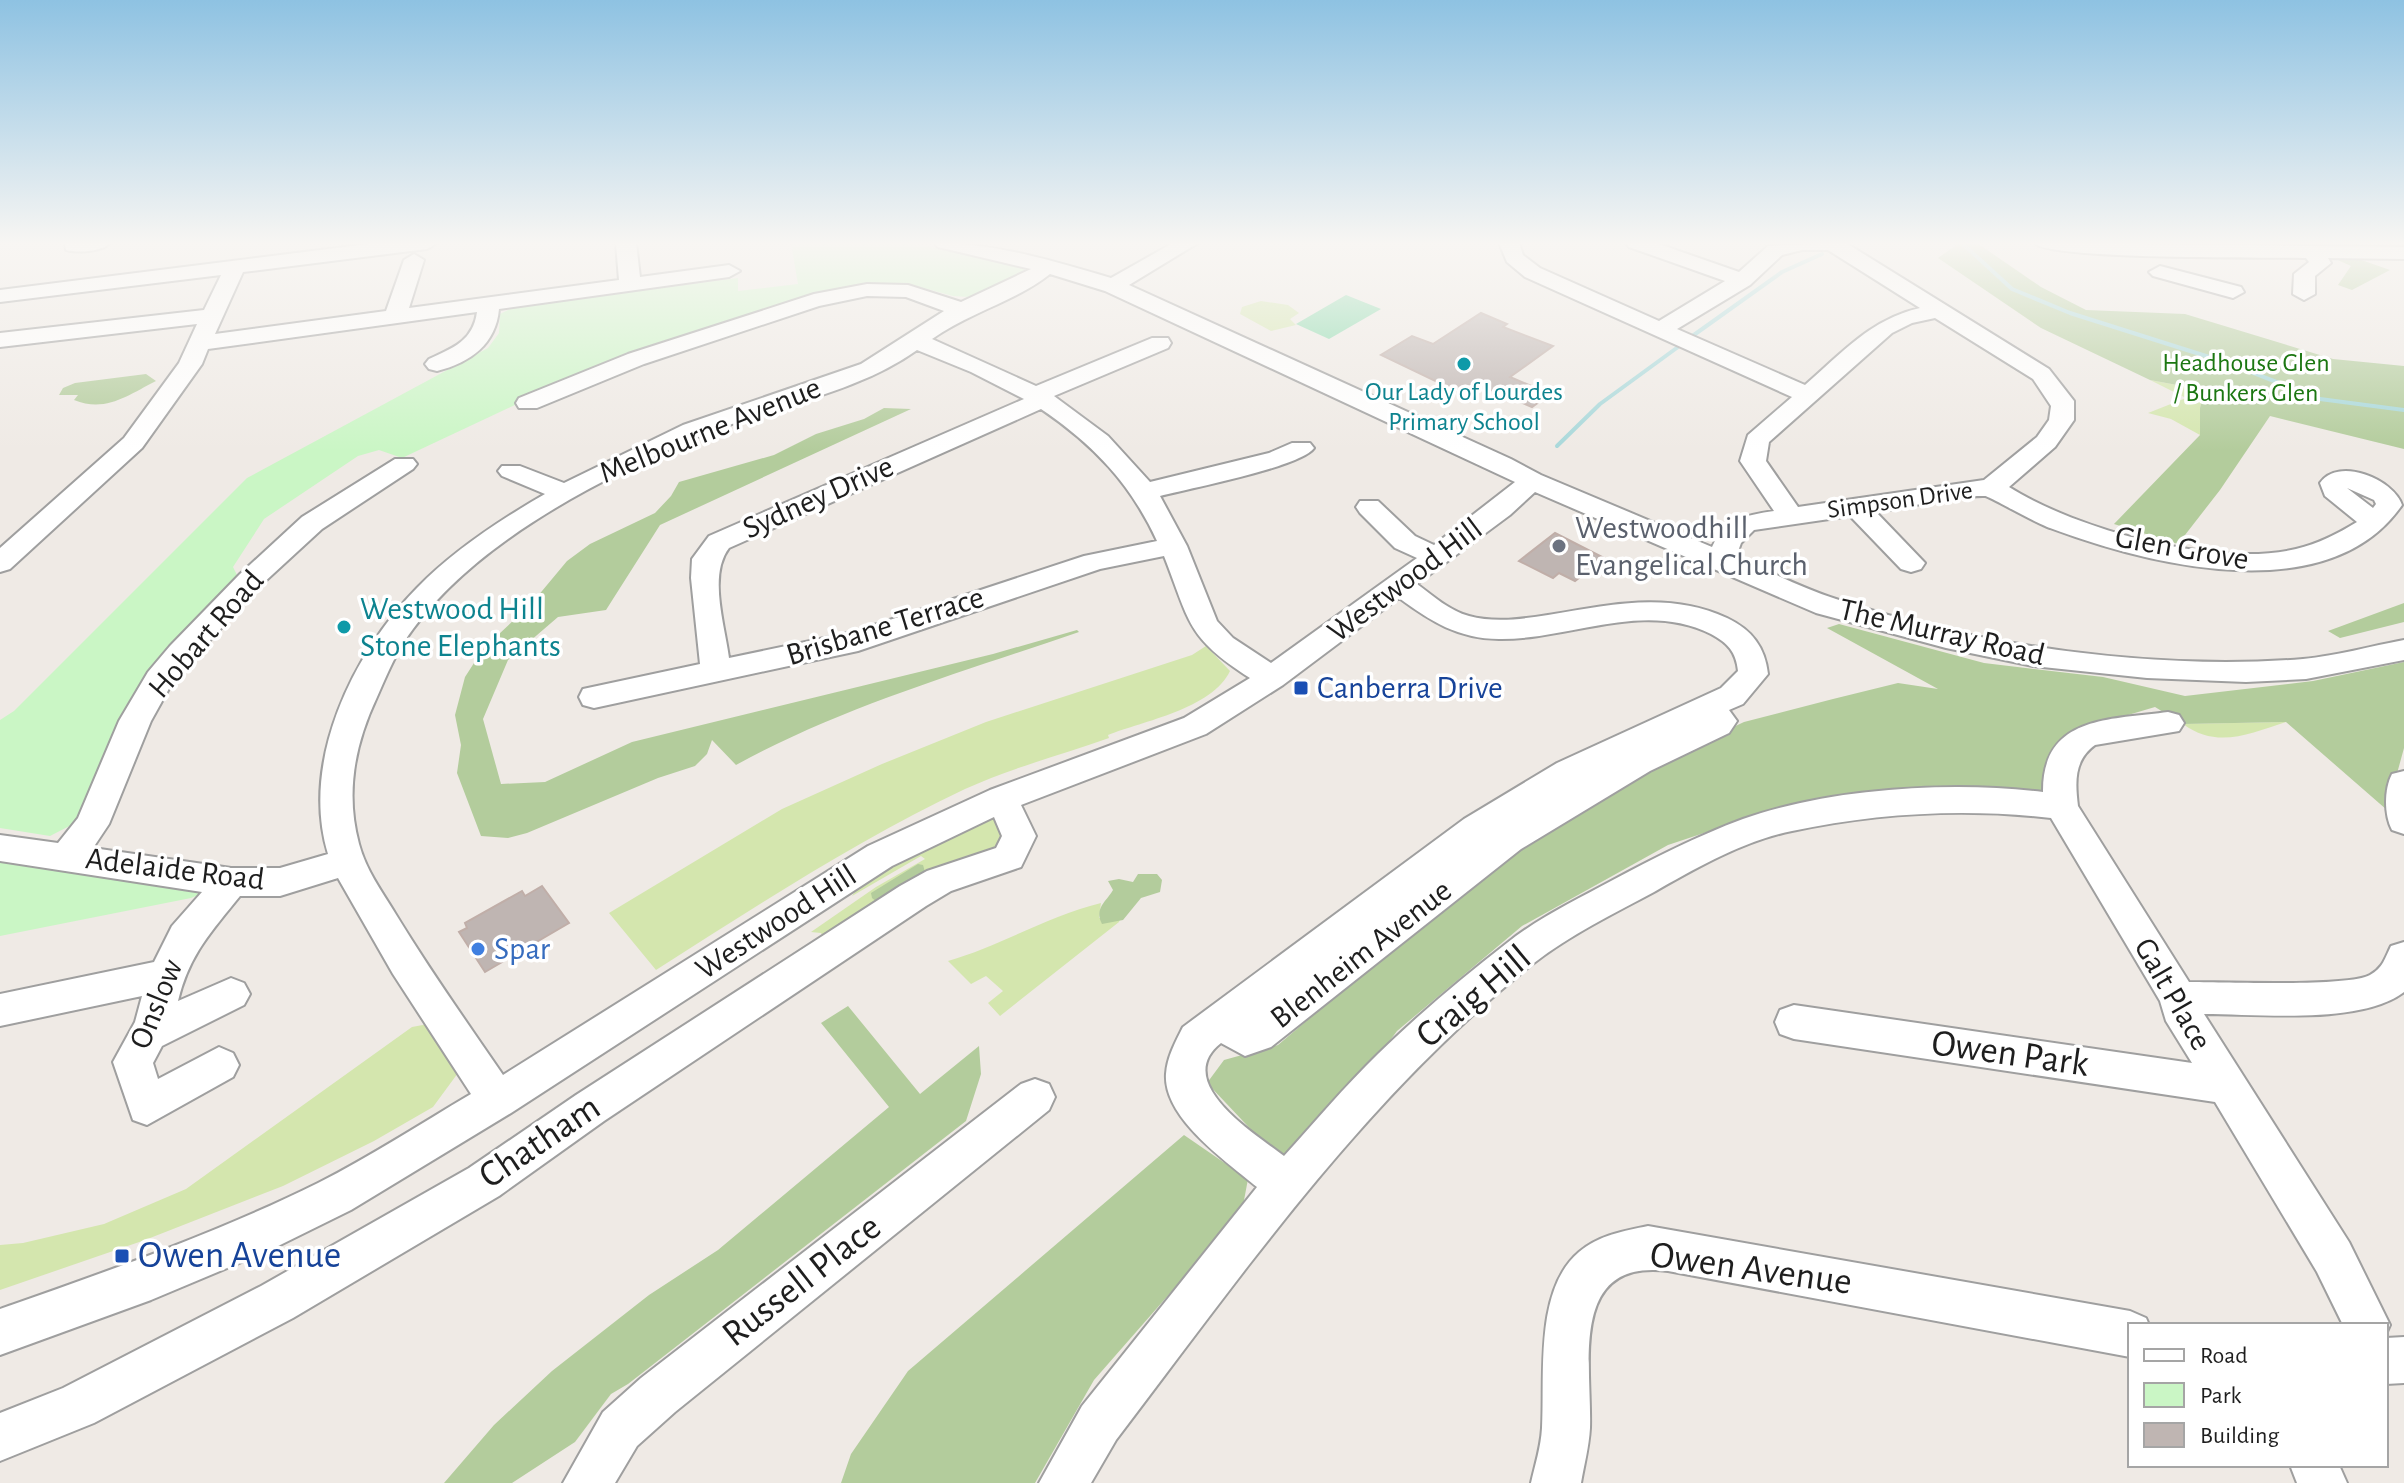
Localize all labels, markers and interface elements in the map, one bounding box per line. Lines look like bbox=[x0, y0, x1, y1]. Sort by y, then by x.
park label: Headhouse Glen / Bunkers Glen bbox=[2162, 350, 2330, 406]
marker: Our Lady of Lourdes Primary School bbox=[1455, 355, 1473, 373]
street label: Melbourne Avenue bbox=[595, 371, 825, 489]
place label: Our Lady of Lourdes Primary School bbox=[1365, 379, 1563, 435]
street label: Sydney Drive bbox=[738, 450, 898, 544]
street label: Simpson Drive bbox=[1826, 477, 1974, 523]
street label: Westwood Hill bbox=[1322, 512, 1488, 648]
place label: Westwoodhill Evangelical Church bbox=[1575, 512, 1808, 581]
street label: Glen Grove bbox=[2113, 520, 2251, 576]
marker: Westwoodhill Evangelical Church bbox=[1550, 537, 1568, 555]
street label: Hobart Road bbox=[142, 564, 270, 704]
street label: Brisbane Terrace bbox=[782, 581, 988, 671]
place label: Westwood Hill Stone Elephants bbox=[360, 593, 561, 662]
street label: The Murray Road bbox=[1836, 593, 2048, 671]
marker: Westwood Hill Stone Elephants bbox=[335, 618, 353, 636]
place label: Canberra Drive bbox=[1317, 672, 1503, 704]
marker: Canberra Drive bbox=[1292, 679, 1310, 697]
street label: Adelaide Road bbox=[84, 842, 266, 896]
street label: Westwood Hill bbox=[690, 859, 862, 985]
street label: Blenheim Avenue bbox=[1265, 874, 1457, 1034]
place label: Spar bbox=[494, 933, 551, 965]
street label: Galt Place bbox=[2128, 933, 2218, 1055]
street label: Craig Hill bbox=[1410, 939, 1538, 1055]
marker: Spar bbox=[469, 940, 487, 958]
street label: Onslow bbox=[124, 954, 188, 1053]
street label: Owen Park bbox=[1929, 1024, 2092, 1084]
street label: Chatham bbox=[473, 1088, 607, 1196]
street label: Russell Place bbox=[716, 1208, 888, 1354]
street label: Owen Avenue bbox=[1648, 1236, 1854, 1302]
place label: Owen Avenue bbox=[138, 1237, 341, 1275]
marker: Owen Avenue bbox=[113, 1247, 131, 1265]
legend bbox=[2128, 1323, 2388, 1467]
text: Road bbox=[2200, 1344, 2248, 1368]
text: Park bbox=[2200, 1384, 2241, 1408]
text: Building bbox=[2200, 1424, 2279, 1448]

